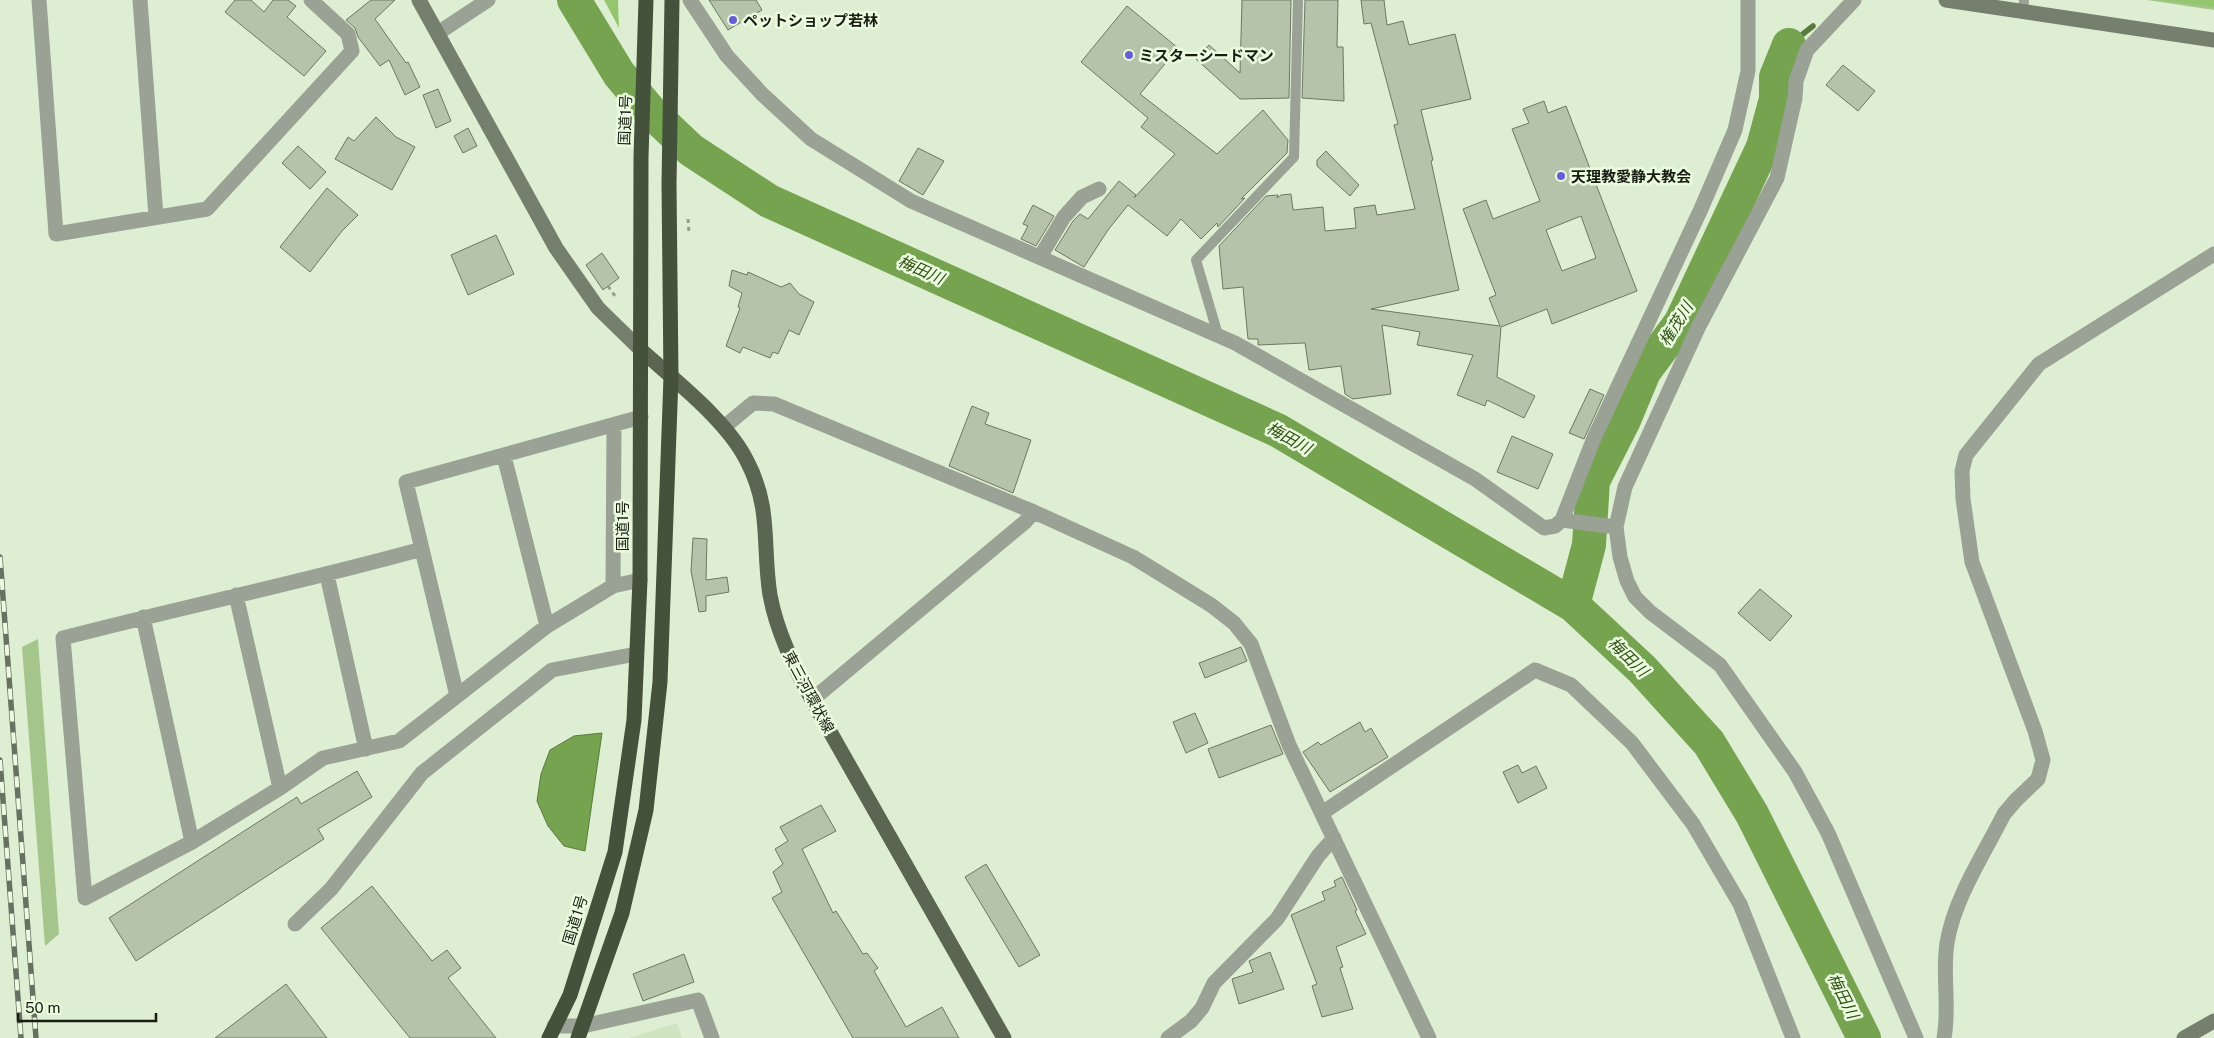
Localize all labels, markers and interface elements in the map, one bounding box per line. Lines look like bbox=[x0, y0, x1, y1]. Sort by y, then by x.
place label: ペットショップ若林 bbox=[743, 12, 878, 29]
marker: ペットショップ若林 bbox=[727, 14, 739, 26]
place label: ミスターシードマン bbox=[1139, 47, 1274, 64]
marker: ミスターシードマン bbox=[1123, 49, 1135, 61]
street label: 国道1号 bbox=[616, 94, 634, 146]
place label: 天理教愛静大教会 bbox=[1571, 168, 1691, 185]
marker: 天理教愛静大教会 bbox=[1555, 170, 1567, 182]
water label: 梅田川 bbox=[895, 252, 949, 289]
water label: 権茂川 bbox=[1655, 297, 1698, 349]
water label: 梅田川 bbox=[1263, 418, 1316, 459]
street label: 国道1号 bbox=[614, 500, 631, 552]
water label: 梅田川 bbox=[1604, 633, 1653, 682]
street label: 東三河環状線 bbox=[780, 648, 838, 736]
street label: 国道1号 bbox=[559, 893, 591, 947]
water label: 梅田川 bbox=[1824, 970, 1863, 1023]
scale bar bbox=[18, 990, 155, 1022]
text: 50 m bbox=[25, 999, 60, 1016]

